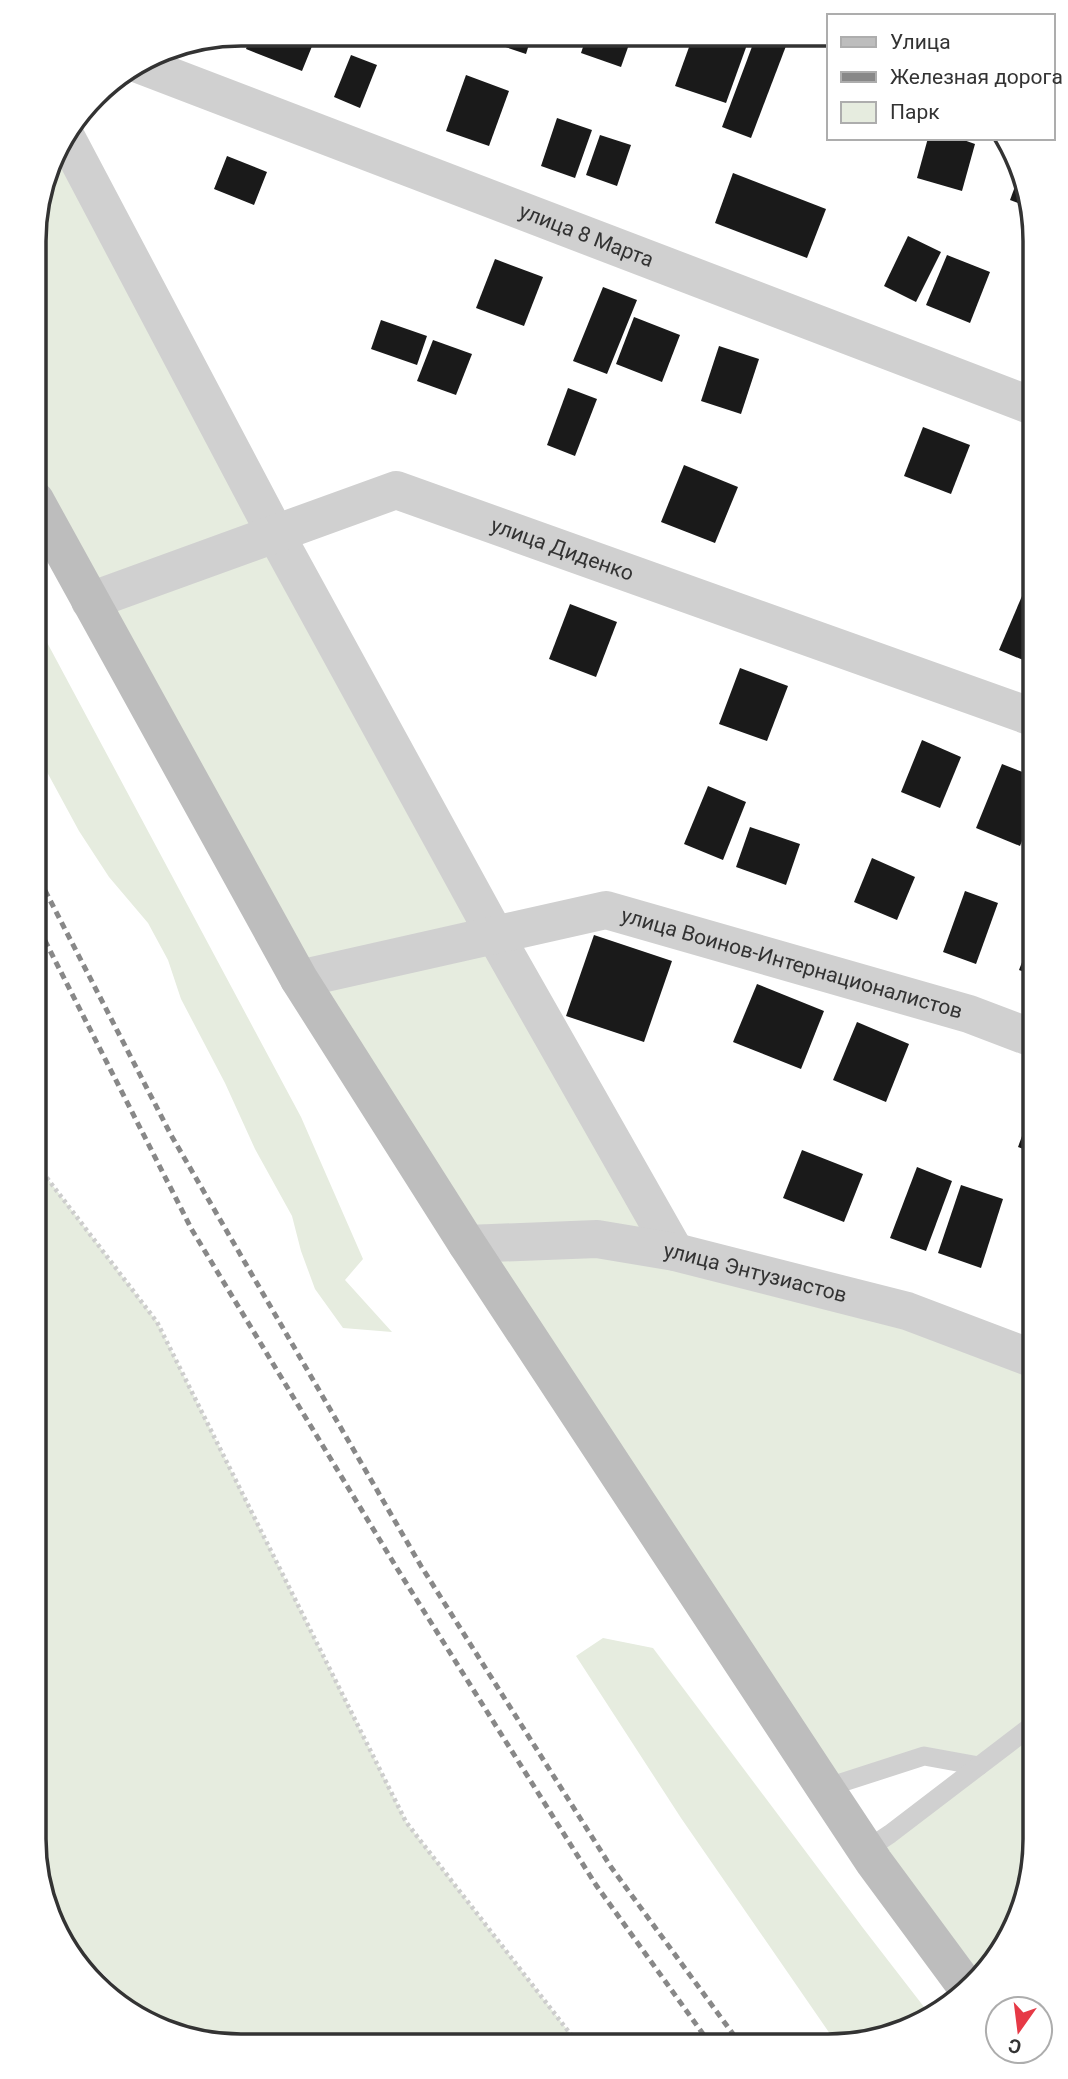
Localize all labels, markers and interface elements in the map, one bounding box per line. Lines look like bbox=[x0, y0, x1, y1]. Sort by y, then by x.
legend bbox=[827, 14, 1054, 140]
text: Улица bbox=[890, 30, 951, 54]
text: Железная дорога bbox=[890, 65, 1063, 89]
text: Парк bbox=[890, 100, 940, 124]
street label: улица 8 Марта bbox=[516, 199, 657, 272]
street label: улица Диденко bbox=[488, 513, 637, 586]
street label: улица Воинов-Интернационалистов bbox=[618, 903, 965, 1024]
street label: улица Энтузиастов bbox=[662, 1238, 849, 1307]
north arrow bbox=[984, 1995, 1054, 2065]
text: С bbox=[1006, 2033, 1024, 2059]

